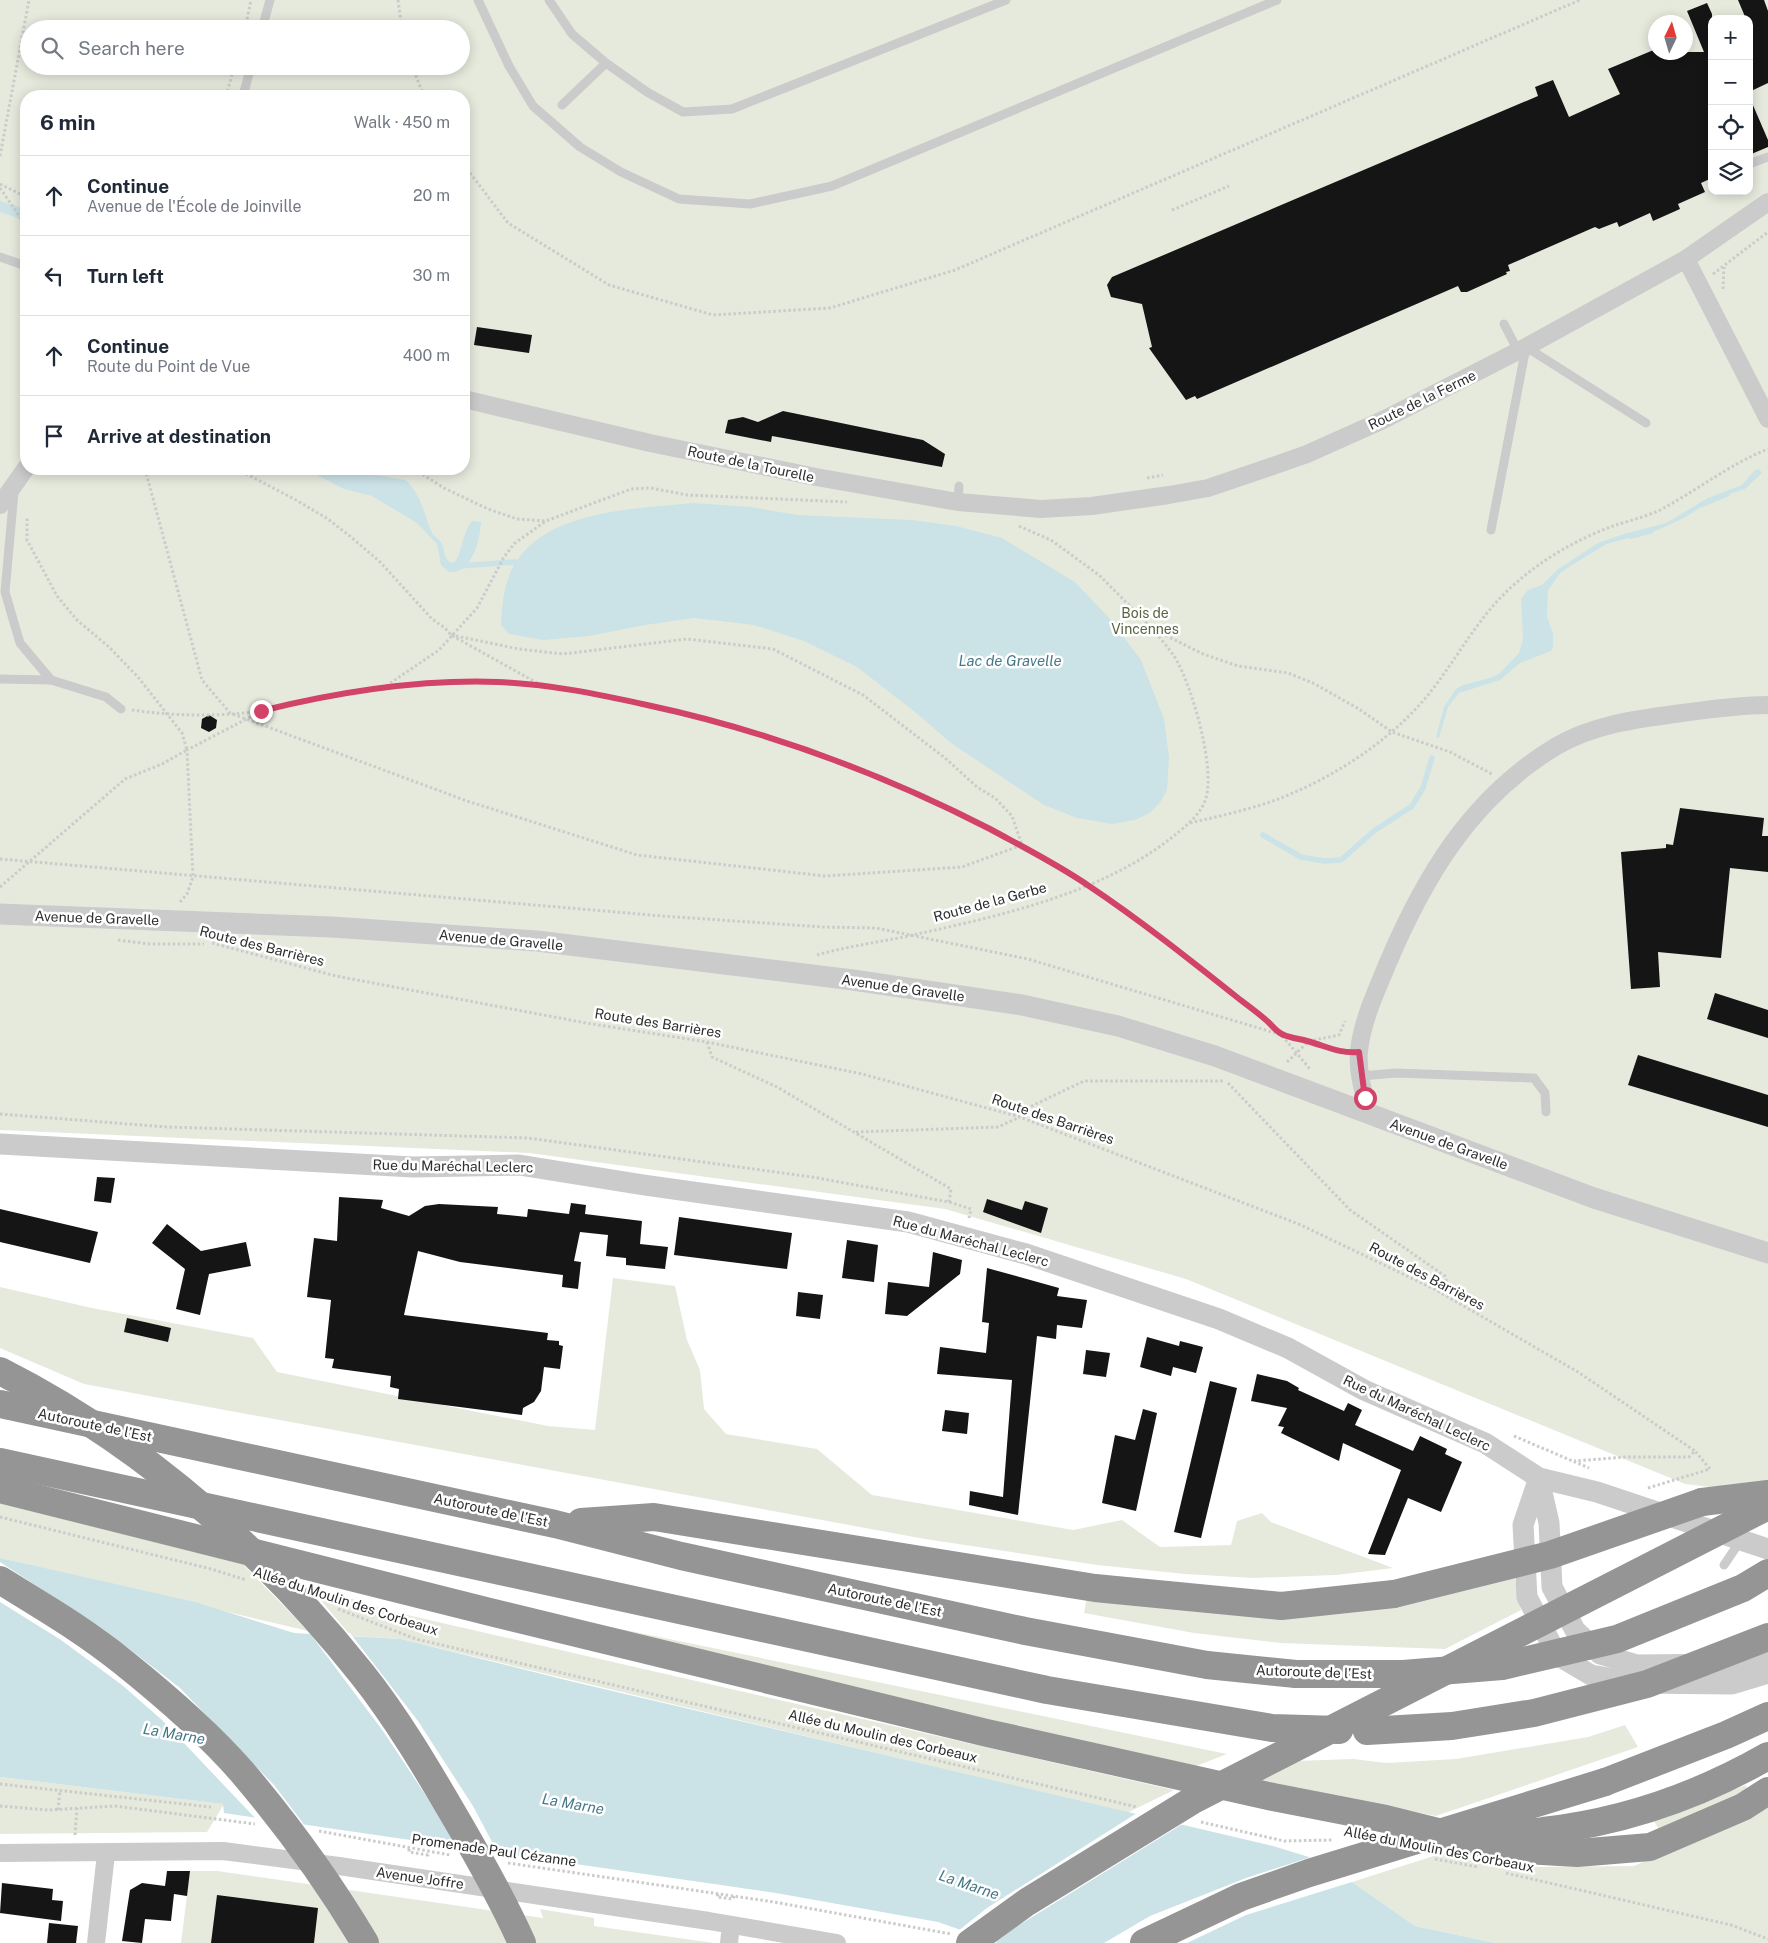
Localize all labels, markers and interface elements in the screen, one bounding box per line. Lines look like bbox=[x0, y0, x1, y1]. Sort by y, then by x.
north arrow bbox=[1648, 15, 1693, 60]
map controls bbox=[1708, 15, 1753, 195]
button: + bbox=[1708, 15, 1753, 60]
search box bbox=[20, 20, 470, 75]
icon: search bbox=[38, 34, 66, 62]
text: Search here bbox=[78, 37, 185, 59]
button: − bbox=[1708, 60, 1753, 105]
button: locate bbox=[1708, 105, 1753, 150]
text: 6 min bbox=[40, 110, 96, 135]
text: Walk · 450 m bbox=[354, 113, 450, 132]
button: layers bbox=[1708, 150, 1753, 195]
text: Continue bbox=[87, 175, 169, 197]
icon: ahead bbox=[40, 182, 68, 210]
text: 20 m bbox=[413, 186, 450, 205]
text: Avenue de l'École de Joinville bbox=[87, 197, 302, 216]
icon: left bbox=[40, 262, 68, 290]
text: Turn left bbox=[87, 265, 164, 287]
text: 30 m bbox=[413, 266, 450, 285]
text: Continue bbox=[87, 335, 169, 357]
icon: ahead bbox=[40, 342, 68, 370]
text: 400 m bbox=[403, 346, 450, 365]
text: Route du Point de Vue bbox=[87, 357, 250, 376]
street label: Route de la Ferme bbox=[1365, 367, 1479, 433]
icon: arrive bbox=[40, 422, 68, 450]
text: Arrive at destination bbox=[87, 425, 271, 447]
street label: Route de la Tourelle bbox=[686, 443, 816, 485]
park label: Bois de Vincennes bbox=[1111, 605, 1179, 637]
water label: Lac de Gravelle bbox=[958, 652, 1062, 669]
route end bbox=[250, 700, 273, 723]
street label: Route de la Gerbe bbox=[932, 879, 1048, 925]
street label: Avenue de Gravelle bbox=[35, 908, 160, 928]
street label: Route des Barrières bbox=[198, 923, 326, 969]
street label: Avenue de Gravelle bbox=[438, 927, 564, 953]
street label: Avenue de Gravelle bbox=[840, 971, 966, 1005]
street label: Route des Barrières bbox=[594, 1005, 722, 1041]
route start bbox=[1354, 1087, 1377, 1110]
street label: Route des Barrières bbox=[990, 1091, 1116, 1147]
street label: Avenue de Gravelle bbox=[1388, 1115, 1510, 1173]
street label: Rue du Maréchal Leclerc bbox=[372, 1157, 534, 1175]
street label: Rue du Maréchal Leclerc bbox=[891, 1212, 1051, 1270]
street label: Route des Barrières bbox=[1367, 1239, 1487, 1313]
street label: Rue du Maréchal Leclerc bbox=[1341, 1372, 1493, 1454]
street label: Autoroute de l’Est bbox=[36, 1405, 154, 1445]
street label: Autoroute de l’Est bbox=[432, 1490, 550, 1530]
street label: Allée du Moulin des Corbeaux bbox=[251, 1563, 441, 1639]
street label: Autoroute de l’Est bbox=[826, 1580, 944, 1620]
street label: Autoroute de l’Est bbox=[1256, 1662, 1372, 1682]
street label: Allée du Moulin des Corbeaux bbox=[787, 1706, 979, 1766]
water label: La Marne bbox=[142, 1720, 206, 1747]
water label: La Marne bbox=[541, 1790, 605, 1817]
street label: Allée du Moulin des Corbeaux bbox=[1342, 1823, 1536, 1875]
street label: Promenade Paul Cézanne bbox=[411, 1831, 577, 1869]
street label: Avenue Joffre bbox=[375, 1864, 465, 1892]
water label: La Marne bbox=[937, 1866, 1002, 1903]

